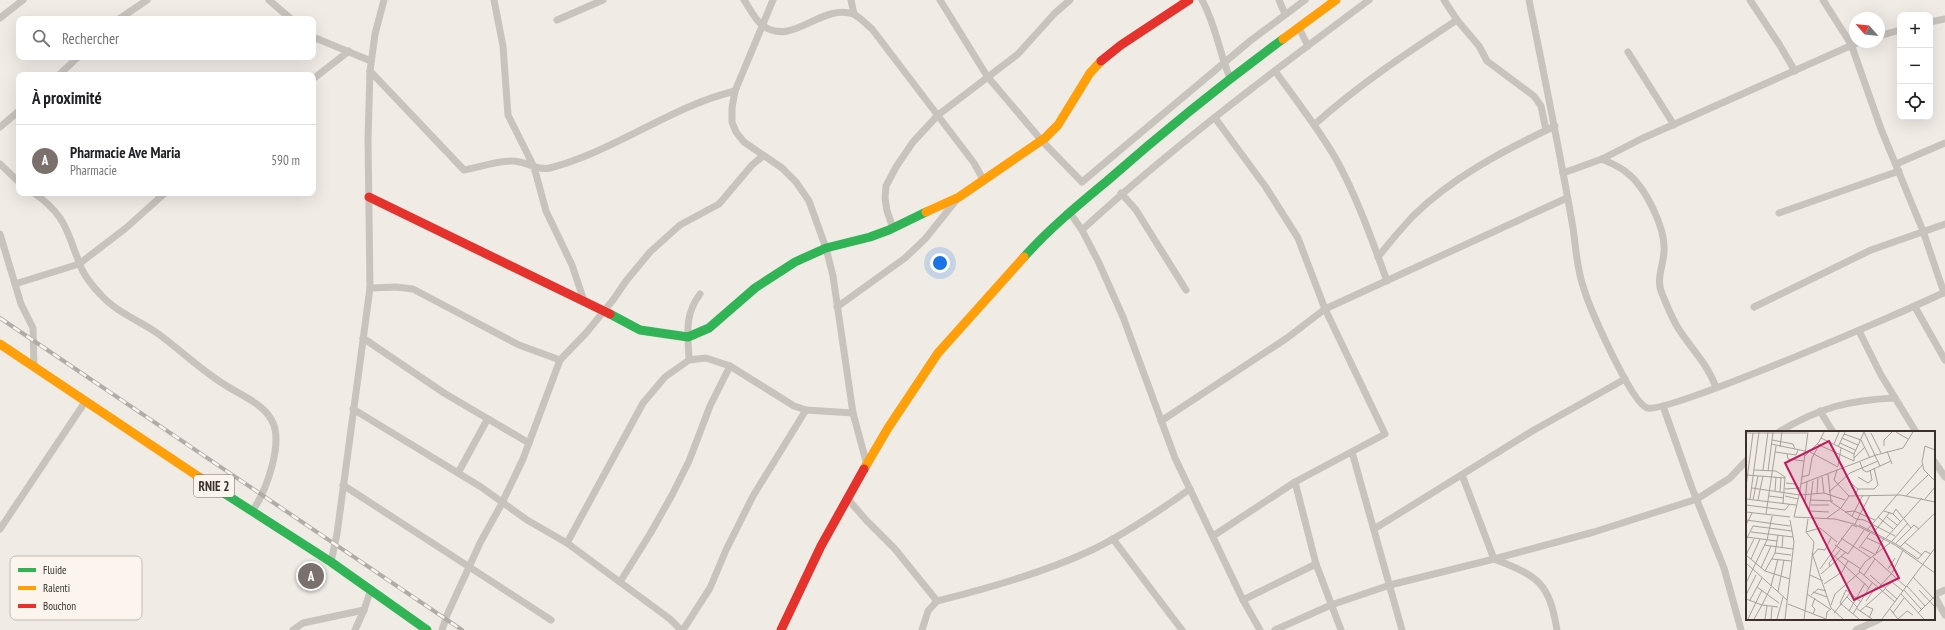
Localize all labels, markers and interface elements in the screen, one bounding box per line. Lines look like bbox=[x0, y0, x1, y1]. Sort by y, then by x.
north arrow bbox=[1849, 12, 1885, 48]
map controls bbox=[1897, 12, 1933, 120]
button: + bbox=[1897, 12, 1933, 48]
search box bbox=[16, 16, 316, 60]
icon: search bbox=[30, 27, 52, 49]
text: Rechercher bbox=[62, 29, 119, 48]
button: − bbox=[1897, 48, 1933, 84]
button: locate bbox=[1897, 84, 1933, 120]
text: À proximité bbox=[32, 87, 102, 109]
text: Pharmacie Ave Maria bbox=[70, 143, 181, 162]
text: A bbox=[42, 152, 48, 169]
text: 590 m bbox=[271, 152, 300, 169]
text: Pharmacie bbox=[70, 162, 117, 179]
your location bbox=[930, 253, 950, 273]
inset map bbox=[1746, 431, 1935, 620]
road number: RNIE 2 bbox=[194, 475, 234, 497]
legend bbox=[10, 556, 142, 620]
pin: A bbox=[298, 561, 324, 591]
text: Fluide bbox=[43, 563, 67, 577]
text: Ralenti bbox=[43, 581, 70, 595]
text: Bouchon bbox=[43, 599, 76, 613]

